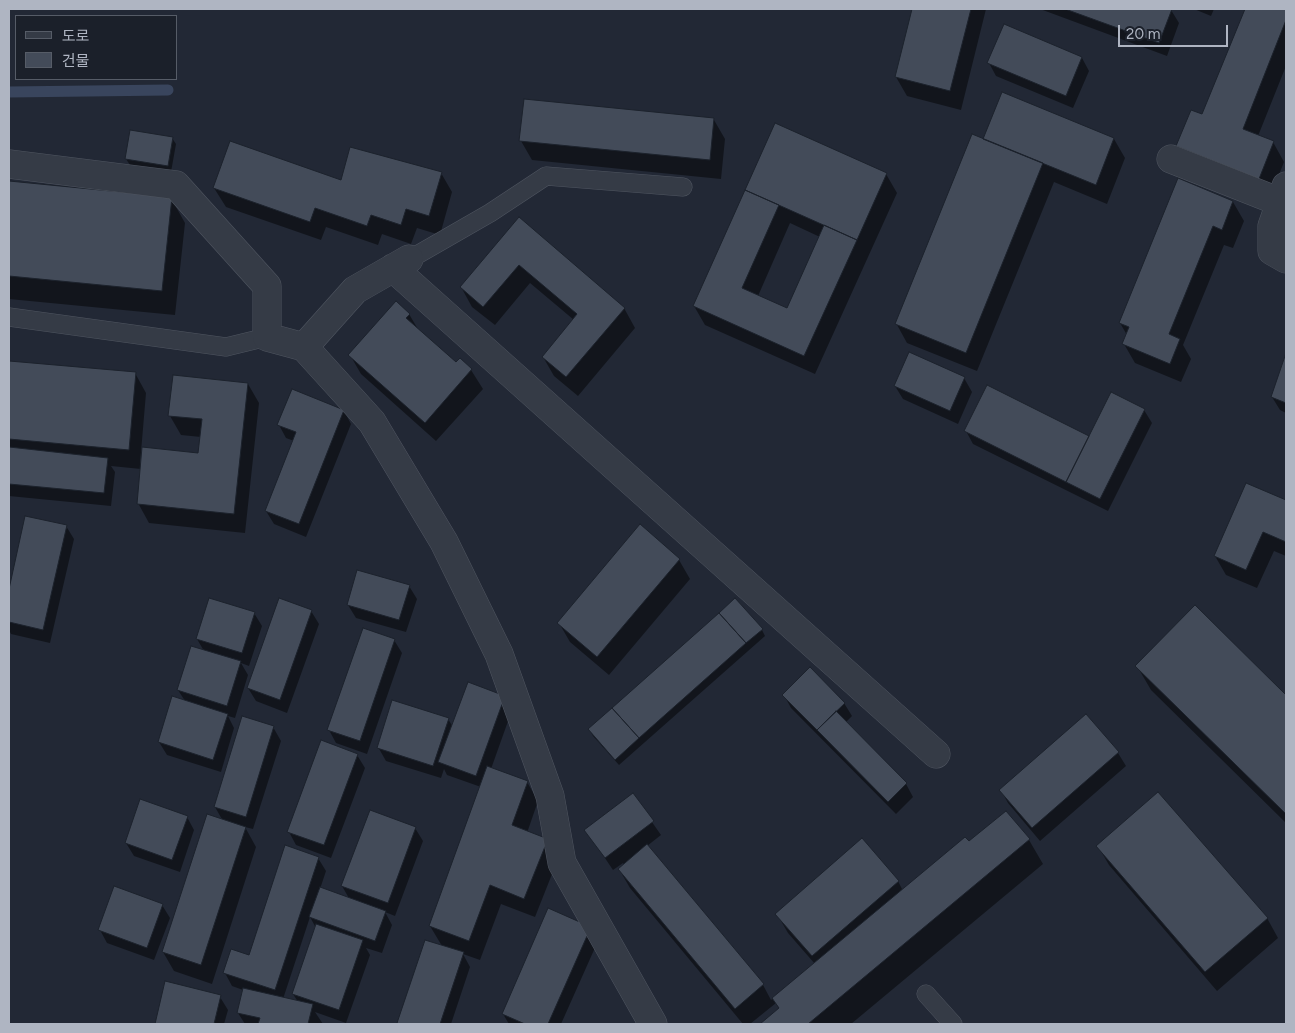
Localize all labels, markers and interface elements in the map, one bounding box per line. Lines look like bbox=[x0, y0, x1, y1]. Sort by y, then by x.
legend bbox=[15, 15, 178, 80]
scale bar bbox=[1120, 15, 1230, 47]
text: 20 m bbox=[1126, 25, 1160, 43]
text: 도로 bbox=[62, 27, 90, 45]
text: 건물 bbox=[62, 52, 90, 70]

